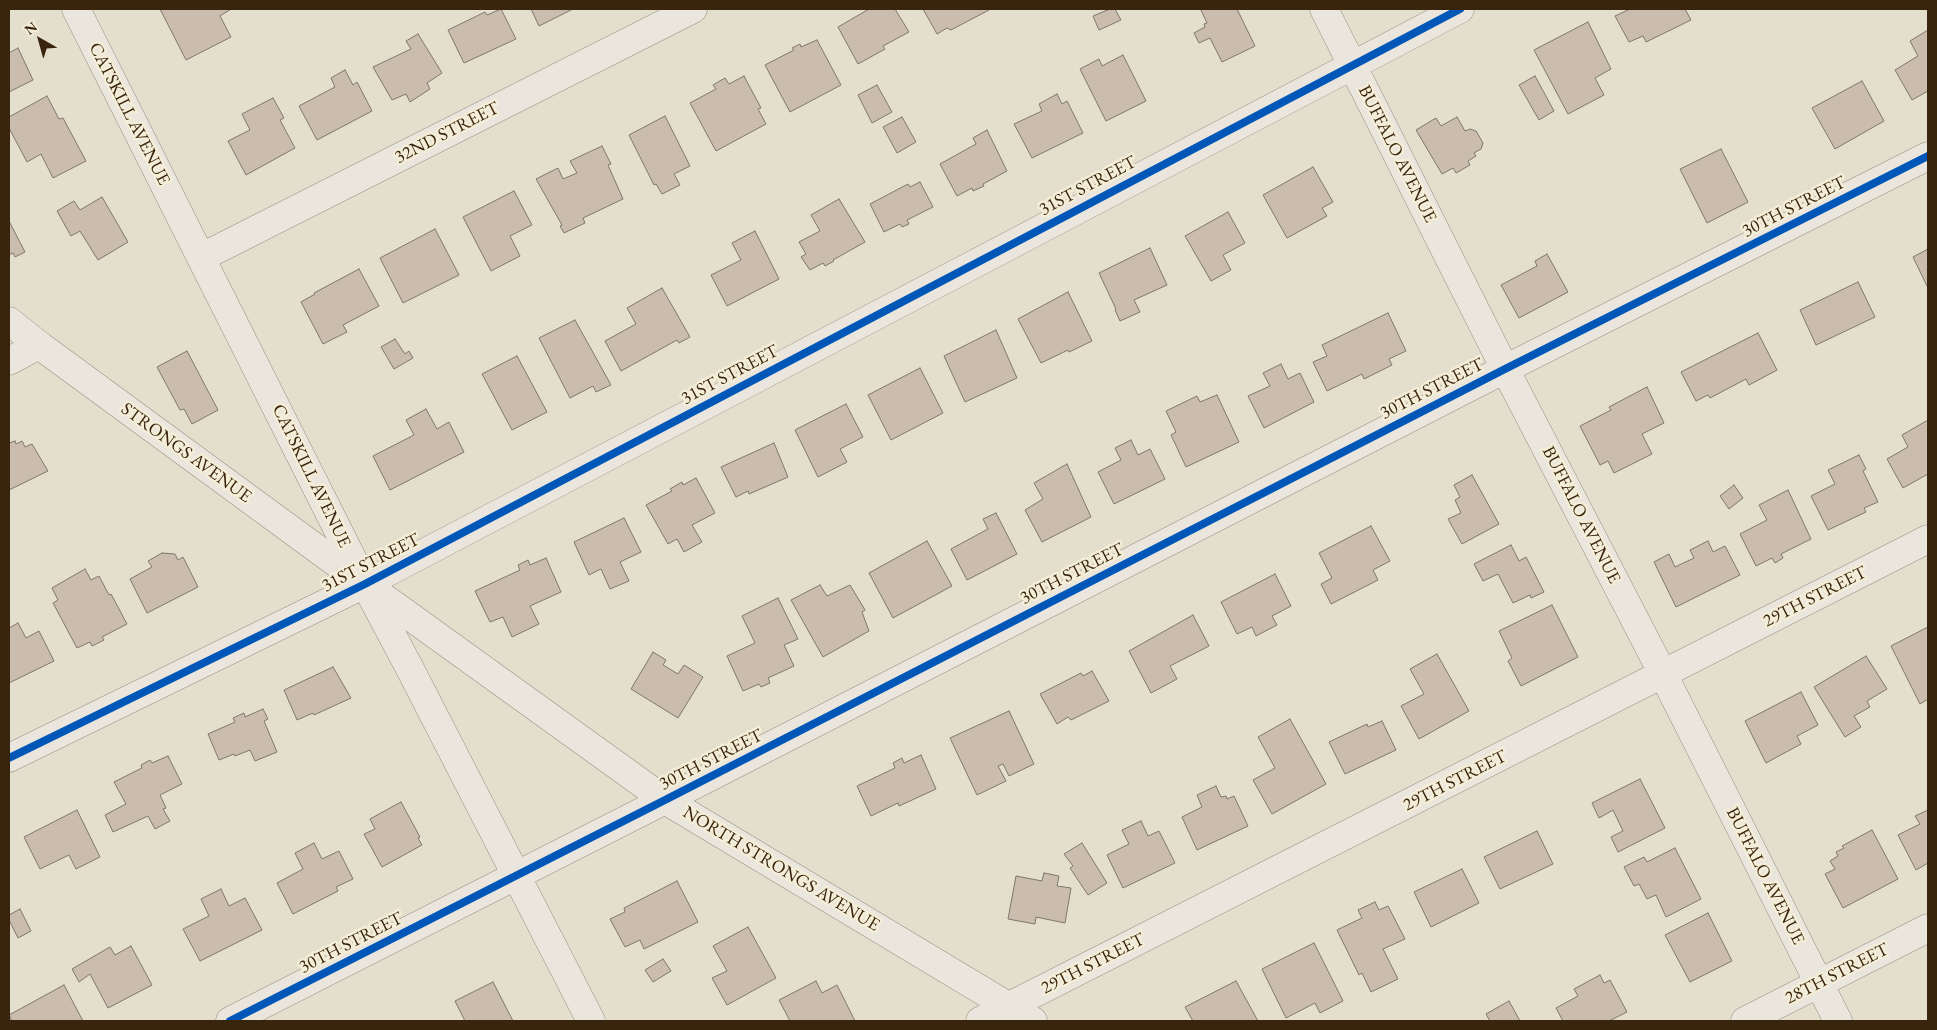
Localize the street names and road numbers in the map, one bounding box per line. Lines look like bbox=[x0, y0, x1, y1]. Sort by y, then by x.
street label: CATSKILL AVENUE bbox=[84, 39, 174, 189]
street label: BUFFALO AVENUE bbox=[1353, 82, 1441, 226]
street label: 32ND STREET bbox=[391, 97, 503, 169]
street label: 31ST STREET bbox=[1036, 151, 1140, 221]
street label: 30TH STREET bbox=[1739, 172, 1849, 242]
street label: 31ST STREET bbox=[678, 340, 782, 410]
street label: 30TH STREET bbox=[1377, 354, 1487, 424]
street label: STRONGS AVENUE bbox=[116, 398, 256, 508]
street label: CATSKILL AVENUE bbox=[267, 401, 355, 551]
street label: BUFFALO AVENUE bbox=[1537, 443, 1625, 587]
street label: 31ST STREET bbox=[318, 529, 424, 597]
street label: 30TH STREET bbox=[1017, 539, 1127, 609]
street label: 29TH STREET bbox=[1760, 562, 1870, 632]
street label: 30TH STREET bbox=[656, 725, 766, 795]
street label: 29TH STREET bbox=[1400, 746, 1510, 816]
street label: NORTH STRONGS AVENUE bbox=[679, 802, 883, 936]
street label: BUFFALO AVENUE bbox=[1721, 804, 1809, 948]
street label: 30TH STREET bbox=[296, 908, 406, 978]
street label: 29TH STREET bbox=[1038, 929, 1148, 999]
street label: 28TH STREET bbox=[1782, 939, 1892, 1009]

